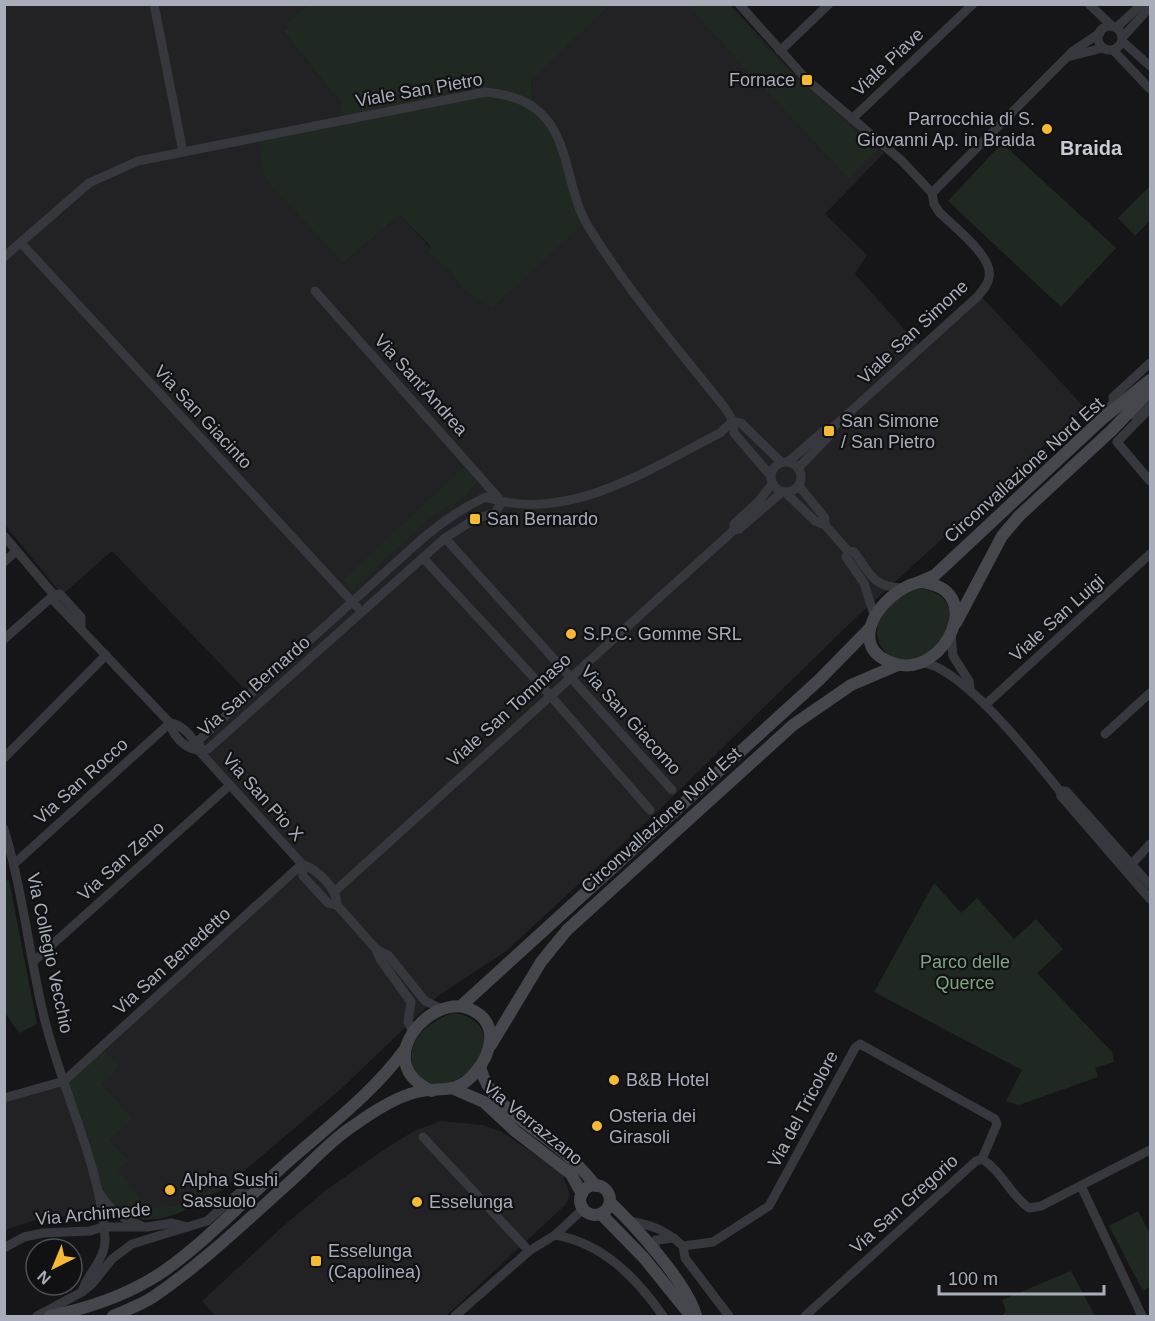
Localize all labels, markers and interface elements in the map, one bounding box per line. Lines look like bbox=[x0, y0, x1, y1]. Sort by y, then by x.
street label: Viale Piave bbox=[848, 24, 928, 100]
street label: Viale San Pietro bbox=[354, 69, 484, 111]
place label: Fornace bbox=[729, 70, 795, 90]
marker: Fornace bbox=[800, 73, 814, 87]
place label: Parrocchia di S. Giovanni Ap. in Braida bbox=[857, 109, 1036, 150]
marker: Parrocchia di S. Giovanni Ap. in Braida bbox=[1040, 122, 1054, 136]
district label: Braida bbox=[1060, 137, 1123, 159]
street label: Viale San Simone bbox=[854, 276, 972, 388]
street label: Via Sant'Andrea bbox=[370, 330, 472, 440]
street label: Via San Giacinto bbox=[150, 361, 256, 473]
street label: Circonvallazione Nord Est bbox=[940, 393, 1108, 547]
place label: San Simone / San Pietro bbox=[841, 411, 939, 452]
marker: San Simone / San Pietro bbox=[822, 424, 836, 438]
place label: San Bernardo bbox=[487, 509, 598, 529]
marker: San Bernardo bbox=[468, 512, 482, 526]
street label: Viale San Luigi bbox=[1006, 570, 1108, 666]
place label: S.P.C. Gomme SRL bbox=[583, 624, 742, 644]
marker: S.P.C. Gomme SRL bbox=[564, 627, 578, 641]
street label: Via San Bernardo bbox=[194, 632, 314, 740]
street label: Viale San Tommaso bbox=[443, 649, 575, 771]
street label: Via San Giacomo bbox=[577, 661, 685, 779]
street label: Via San Rocco bbox=[30, 734, 132, 828]
street label: Circonvallazione Nord Est bbox=[577, 743, 745, 897]
street label: Via San Pio X bbox=[219, 749, 307, 845]
street label: Via San Zeno bbox=[74, 817, 168, 905]
street label: Via Collegio Vecchio bbox=[23, 871, 77, 1035]
street label: Via San Benedetto bbox=[110, 903, 234, 1019]
park label: Parco delle Querce bbox=[920, 952, 1010, 993]
street label: Via del Tricolore bbox=[764, 1047, 842, 1171]
place label: B&B Hotel bbox=[626, 1070, 709, 1090]
marker: B&B Hotel bbox=[607, 1073, 621, 1087]
street label: Via Verrazzano bbox=[479, 1077, 587, 1169]
place label: Osteria dei Girasoli bbox=[609, 1106, 696, 1147]
marker: Osteria dei Girasoli bbox=[590, 1119, 604, 1133]
street label: Via San Gregorio bbox=[846, 1150, 962, 1258]
place label: Alpha Sushi Sassuolo bbox=[182, 1170, 278, 1211]
marker: Alpha Sushi Sassuolo bbox=[163, 1183, 177, 1197]
place label: Esselunga bbox=[429, 1192, 514, 1212]
marker: Esselunga bbox=[410, 1195, 424, 1209]
street label: Via Archimede bbox=[34, 1199, 152, 1229]
north arrow bbox=[24, 1237, 84, 1297]
place label: Esselunga (Capolinea) bbox=[328, 1241, 421, 1282]
marker: Esselunga (Capolinea) bbox=[309, 1254, 323, 1268]
scale bar bbox=[939, 1258, 1104, 1296]
text: N bbox=[34, 1267, 54, 1288]
text: 100 m bbox=[948, 1269, 998, 1289]

